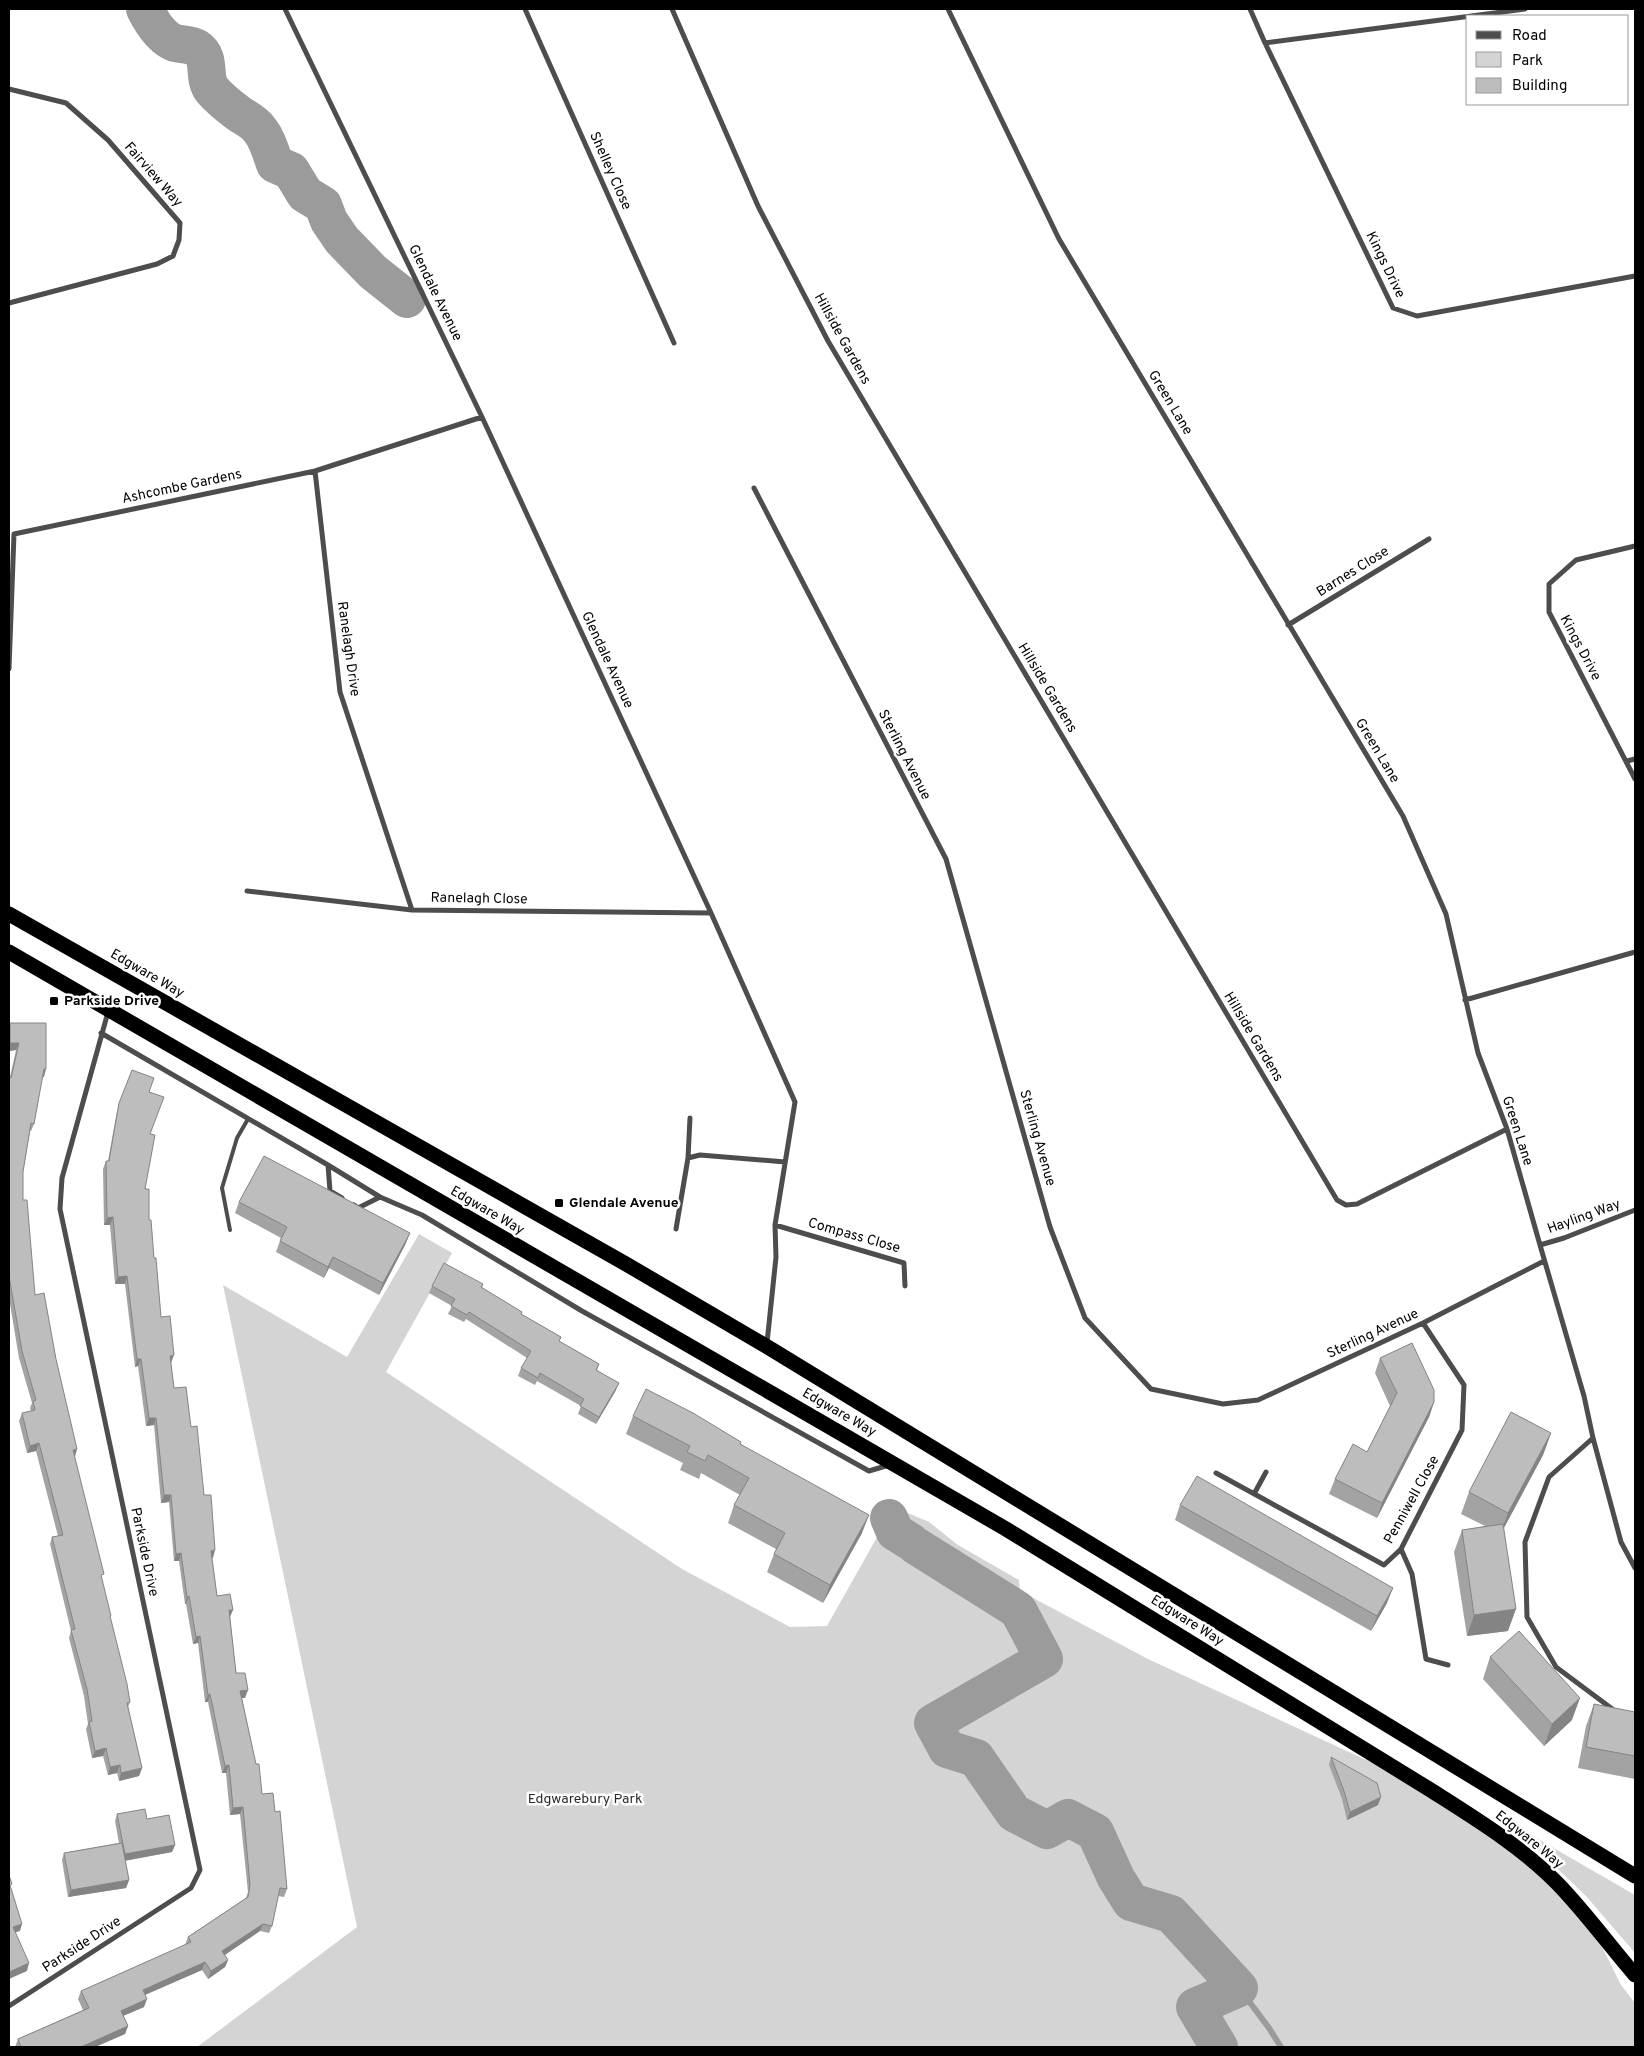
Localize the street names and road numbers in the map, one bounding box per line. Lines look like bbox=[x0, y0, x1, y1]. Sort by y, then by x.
street label: Shelley Close bbox=[585, 129, 635, 213]
street label: Fairview Way bbox=[120, 139, 186, 211]
street label: Kings Drive bbox=[1362, 229, 1408, 301]
street label: Glendale Avenue bbox=[404, 242, 466, 344]
street label: Hillside Gardens bbox=[810, 290, 874, 388]
street label: Green Lane bbox=[1144, 368, 1196, 438]
street label: Ashcombe Gardens bbox=[121, 466, 243, 508]
street label: Barnes Close bbox=[1314, 543, 1392, 601]
street label: Ranelagh Drive bbox=[333, 600, 363, 698]
street label: Glendale Avenue bbox=[577, 609, 637, 711]
street label: Kings Drive bbox=[1556, 612, 1604, 684]
street label: Hillside Gardens bbox=[1014, 640, 1080, 736]
street label: Sterling Avenue bbox=[874, 707, 934, 803]
street label: Green Lane bbox=[1351, 716, 1403, 786]
street label: Ranelagh Close bbox=[430, 890, 528, 908]
street label: Edgware Way bbox=[107, 946, 187, 1002]
street label: Hillside Gardens bbox=[1220, 989, 1286, 1085]
street label: Sterling Avenue bbox=[1015, 1088, 1059, 1188]
street label: Green Lane bbox=[1498, 1094, 1536, 1168]
street label: Edgware Way bbox=[447, 1183, 527, 1239]
street label: Hayling Way bbox=[1545, 1196, 1623, 1238]
street label: Compass Close bbox=[806, 1215, 902, 1257]
street label: Sterling Avenue bbox=[1324, 1305, 1422, 1363]
street label: Edgware Way bbox=[799, 1385, 879, 1441]
street label: Penniwell Close bbox=[1381, 1453, 1443, 1547]
street label: Parkside Drive bbox=[126, 1506, 162, 1598]
street label: Edgware Way bbox=[1147, 1592, 1227, 1650]
street label: Edgware Way bbox=[1491, 1807, 1567, 1873]
street label: Parkside Drive bbox=[39, 1913, 125, 1977]

